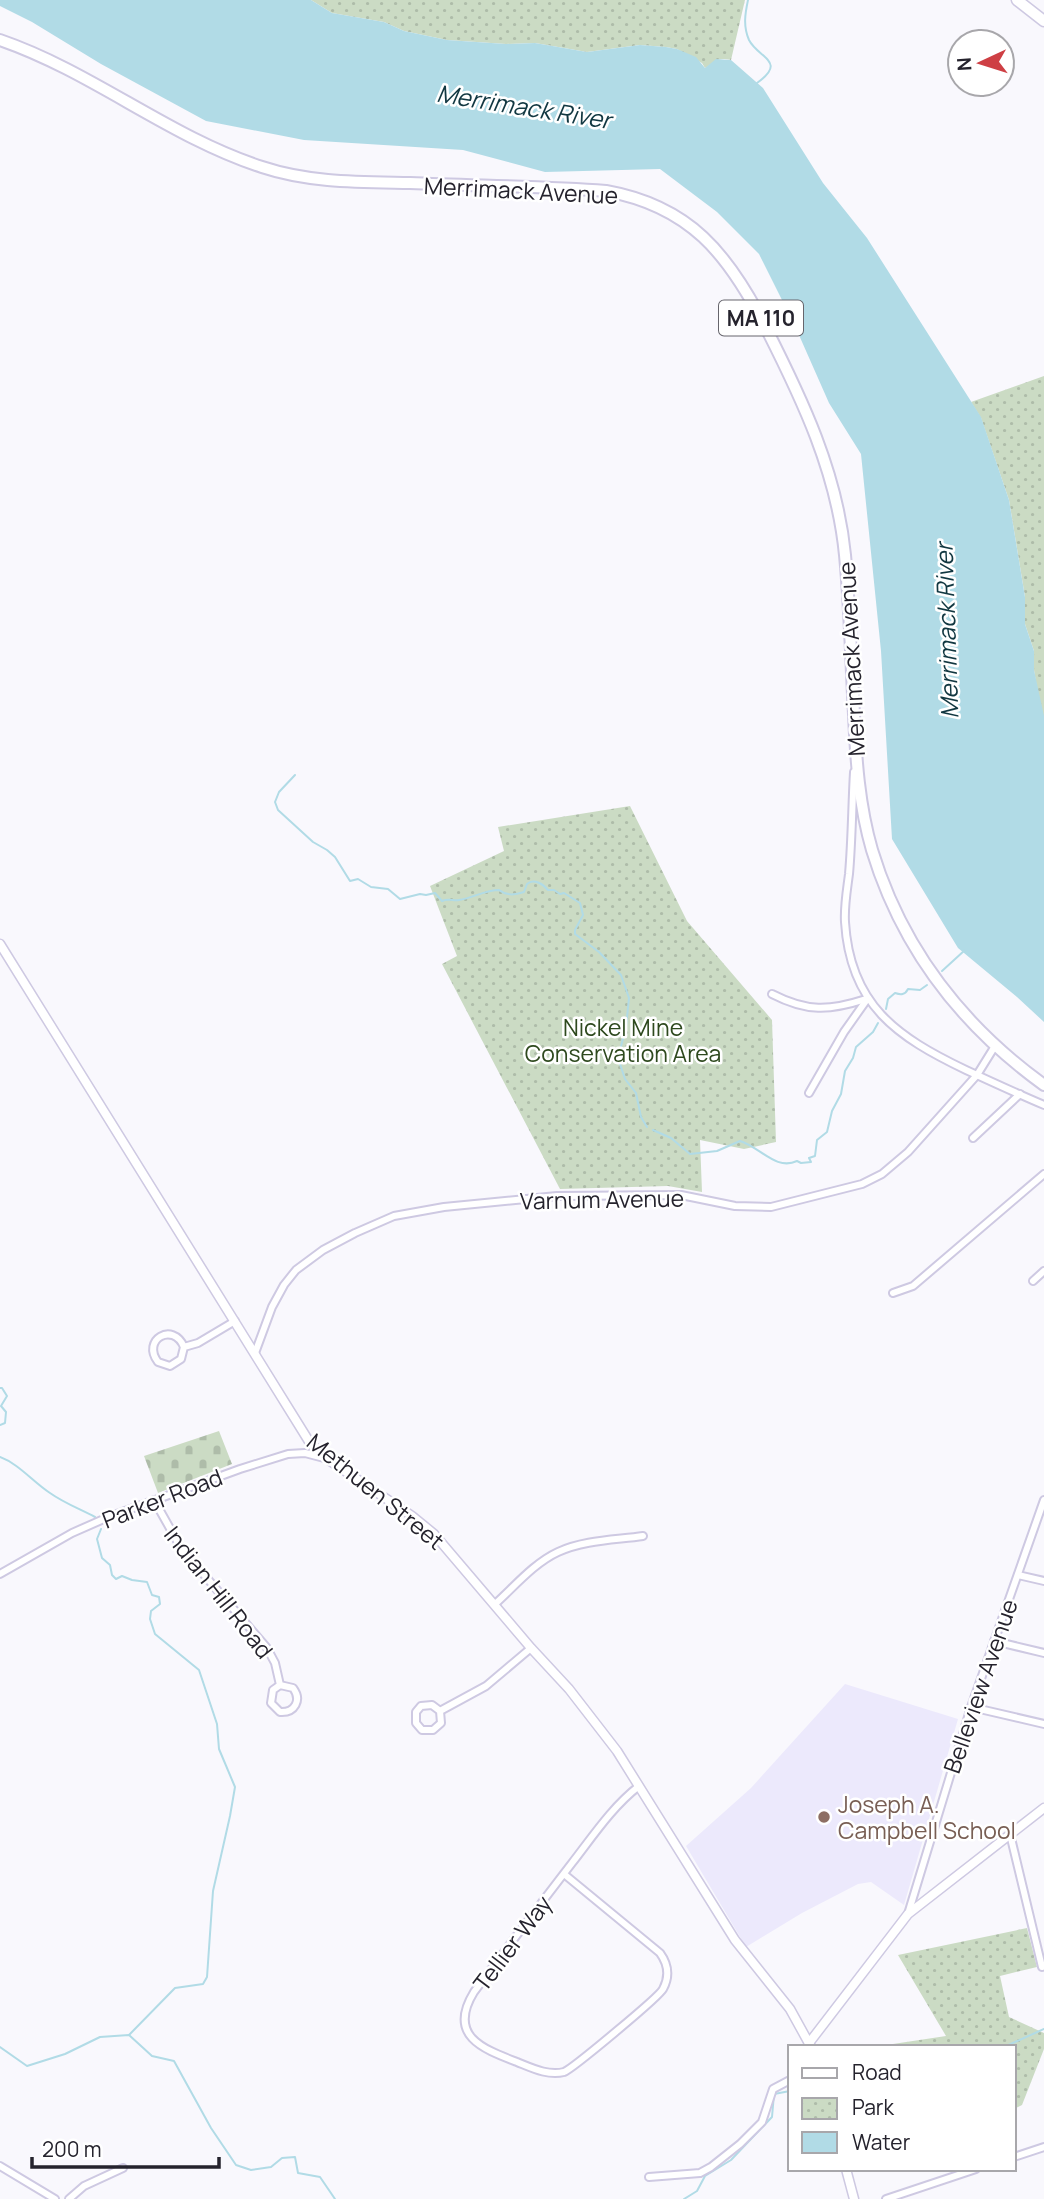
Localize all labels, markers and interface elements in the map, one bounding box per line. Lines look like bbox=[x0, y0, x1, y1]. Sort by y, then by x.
north arrow bbox=[946, 28, 1016, 98]
text: N bbox=[951, 56, 977, 72]
water label: Merrimack River bbox=[435, 76, 617, 137]
street label: Merrimack Avenue bbox=[423, 169, 619, 211]
road number: MA 110 bbox=[719, 300, 803, 336]
water label: Merrimack River bbox=[926, 539, 966, 719]
street label: Merrimack Avenue bbox=[830, 561, 872, 757]
park label: Nickel Mine Conservation Area bbox=[525, 1011, 721, 1069]
street label: Varnum Avenue bbox=[520, 1182, 684, 1216]
street label: Methuen Street bbox=[301, 1426, 451, 1556]
street label: Parker Road bbox=[97, 1460, 227, 1536]
street label: Indian Hill Road bbox=[157, 1519, 281, 1665]
street label: Belleview Avenue bbox=[935, 1595, 1025, 1777]
place label: Joseph A. Campbell School bbox=[838, 1788, 1016, 1846]
marker: Joseph A. Campbell School bbox=[816, 1809, 832, 1825]
street label: Tellier Way bbox=[465, 1888, 559, 1998]
legend bbox=[788, 2045, 1016, 2171]
text: Road bbox=[852, 2058, 902, 2086]
text: Park bbox=[852, 2093, 894, 2121]
scale bar bbox=[32, 2126, 219, 2170]
text: Water bbox=[852, 2128, 911, 2156]
text: 200 m bbox=[42, 2135, 102, 2163]

